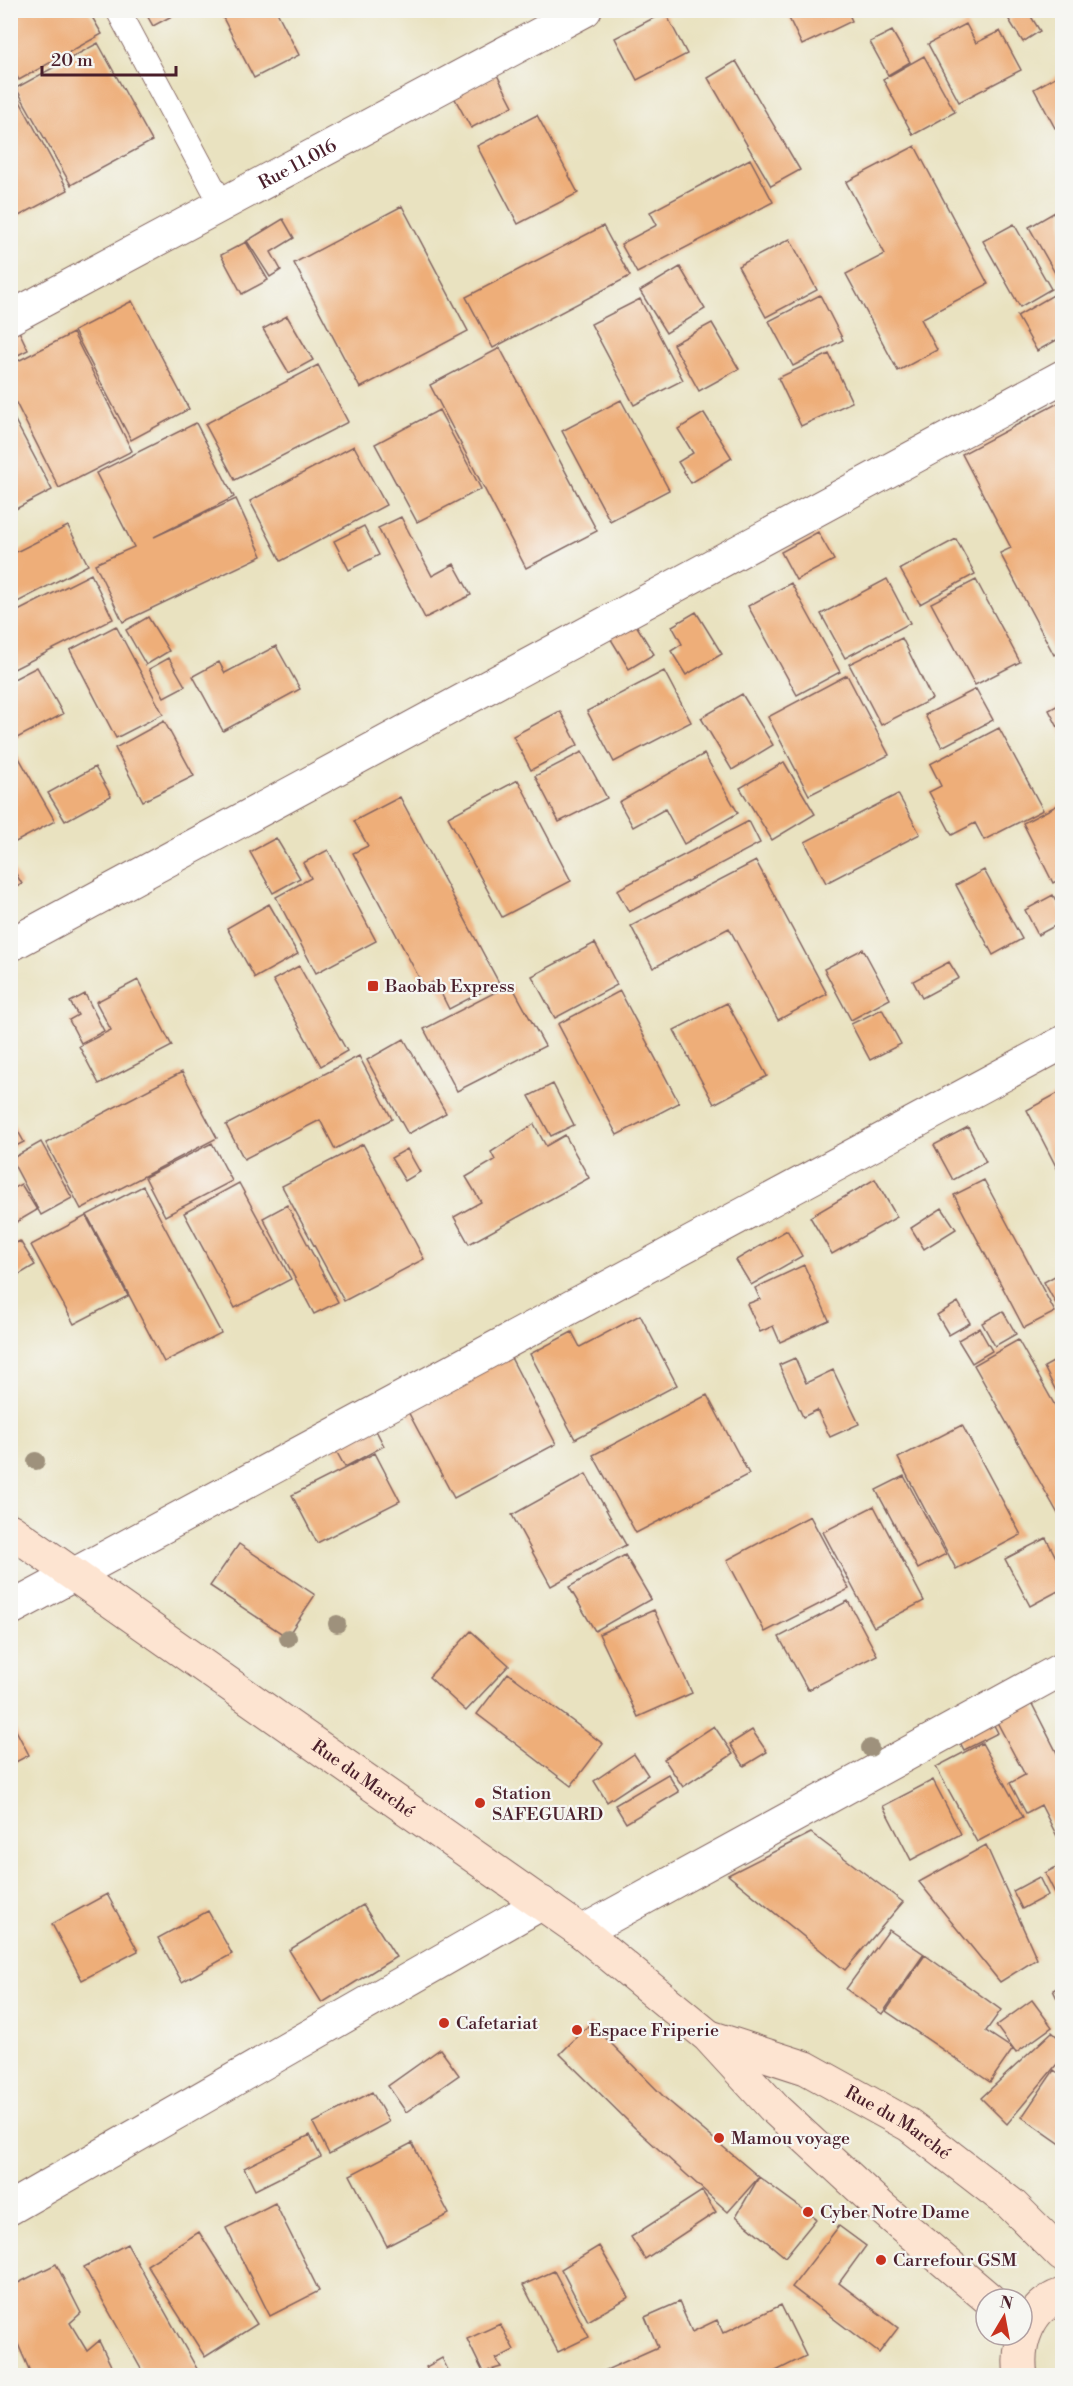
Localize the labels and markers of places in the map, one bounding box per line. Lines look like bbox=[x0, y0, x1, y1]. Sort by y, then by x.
place label: Baobab Express bbox=[384, 975, 515, 998]
marker: Baobab Express bbox=[366, 979, 380, 993]
place label: Station SAFEGUARD bbox=[492, 1782, 603, 1826]
marker: Station SAFEGUARD bbox=[473, 1796, 487, 1810]
place label: Cafetariat bbox=[456, 2012, 539, 2035]
marker: Cafetariat bbox=[437, 2016, 451, 2030]
place label: Espace Friperie bbox=[589, 2019, 719, 2042]
marker: Espace Friperie bbox=[570, 2023, 584, 2037]
place label: Mamou voyage bbox=[731, 2127, 850, 2150]
marker: Mamou voyage bbox=[712, 2131, 726, 2145]
place label: Cyber Notre Dame bbox=[820, 2201, 970, 2224]
marker: Cyber Notre Dame bbox=[801, 2205, 815, 2219]
place label: Carrefour GSM bbox=[893, 2249, 1017, 2272]
marker: Carrefour GSM bbox=[874, 2253, 888, 2267]

